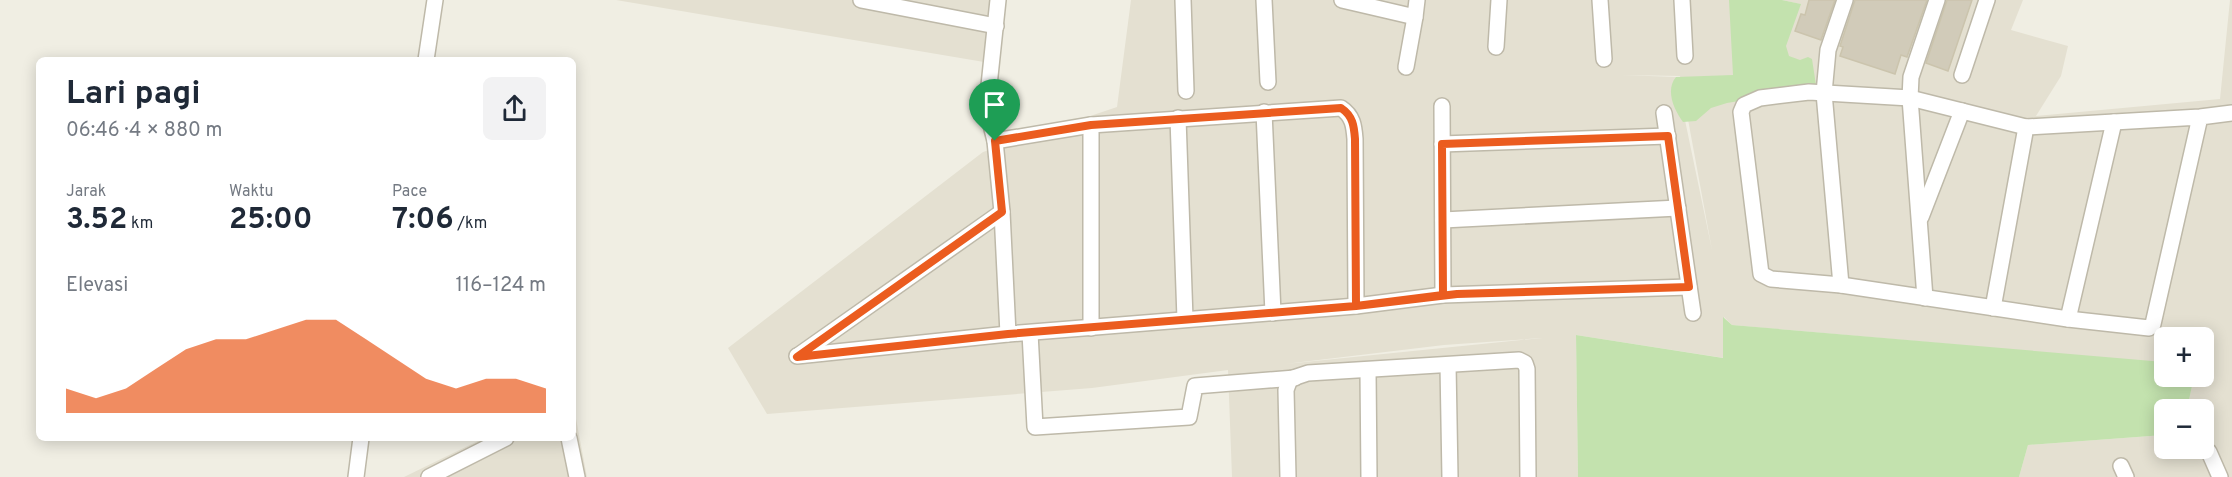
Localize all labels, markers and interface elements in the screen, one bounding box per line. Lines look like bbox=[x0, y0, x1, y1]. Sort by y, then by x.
text: Lari pagi bbox=[66, 74, 201, 116]
button: share bbox=[483, 77, 546, 140]
pin bbox=[969, 79, 1020, 141]
icon: arrive bbox=[978, 88, 1011, 121]
text: 06:46 · 4 × 880 m bbox=[66, 118, 222, 144]
text: Jarak bbox=[66, 182, 106, 202]
text: Waktu bbox=[229, 182, 273, 202]
text: Pace bbox=[392, 182, 427, 202]
text: 3.52 bbox=[66, 202, 127, 239]
text: 25:00 bbox=[229, 202, 313, 239]
text: 7:06 bbox=[392, 202, 454, 239]
text: km bbox=[127, 214, 153, 234]
text: /km bbox=[454, 214, 487, 234]
text: Elevasi bbox=[66, 273, 128, 299]
text: 116–124 m bbox=[455, 273, 546, 299]
map controls bbox=[2154, 327, 2214, 459]
button: + bbox=[2154, 327, 2214, 387]
button: − bbox=[2154, 399, 2214, 459]

